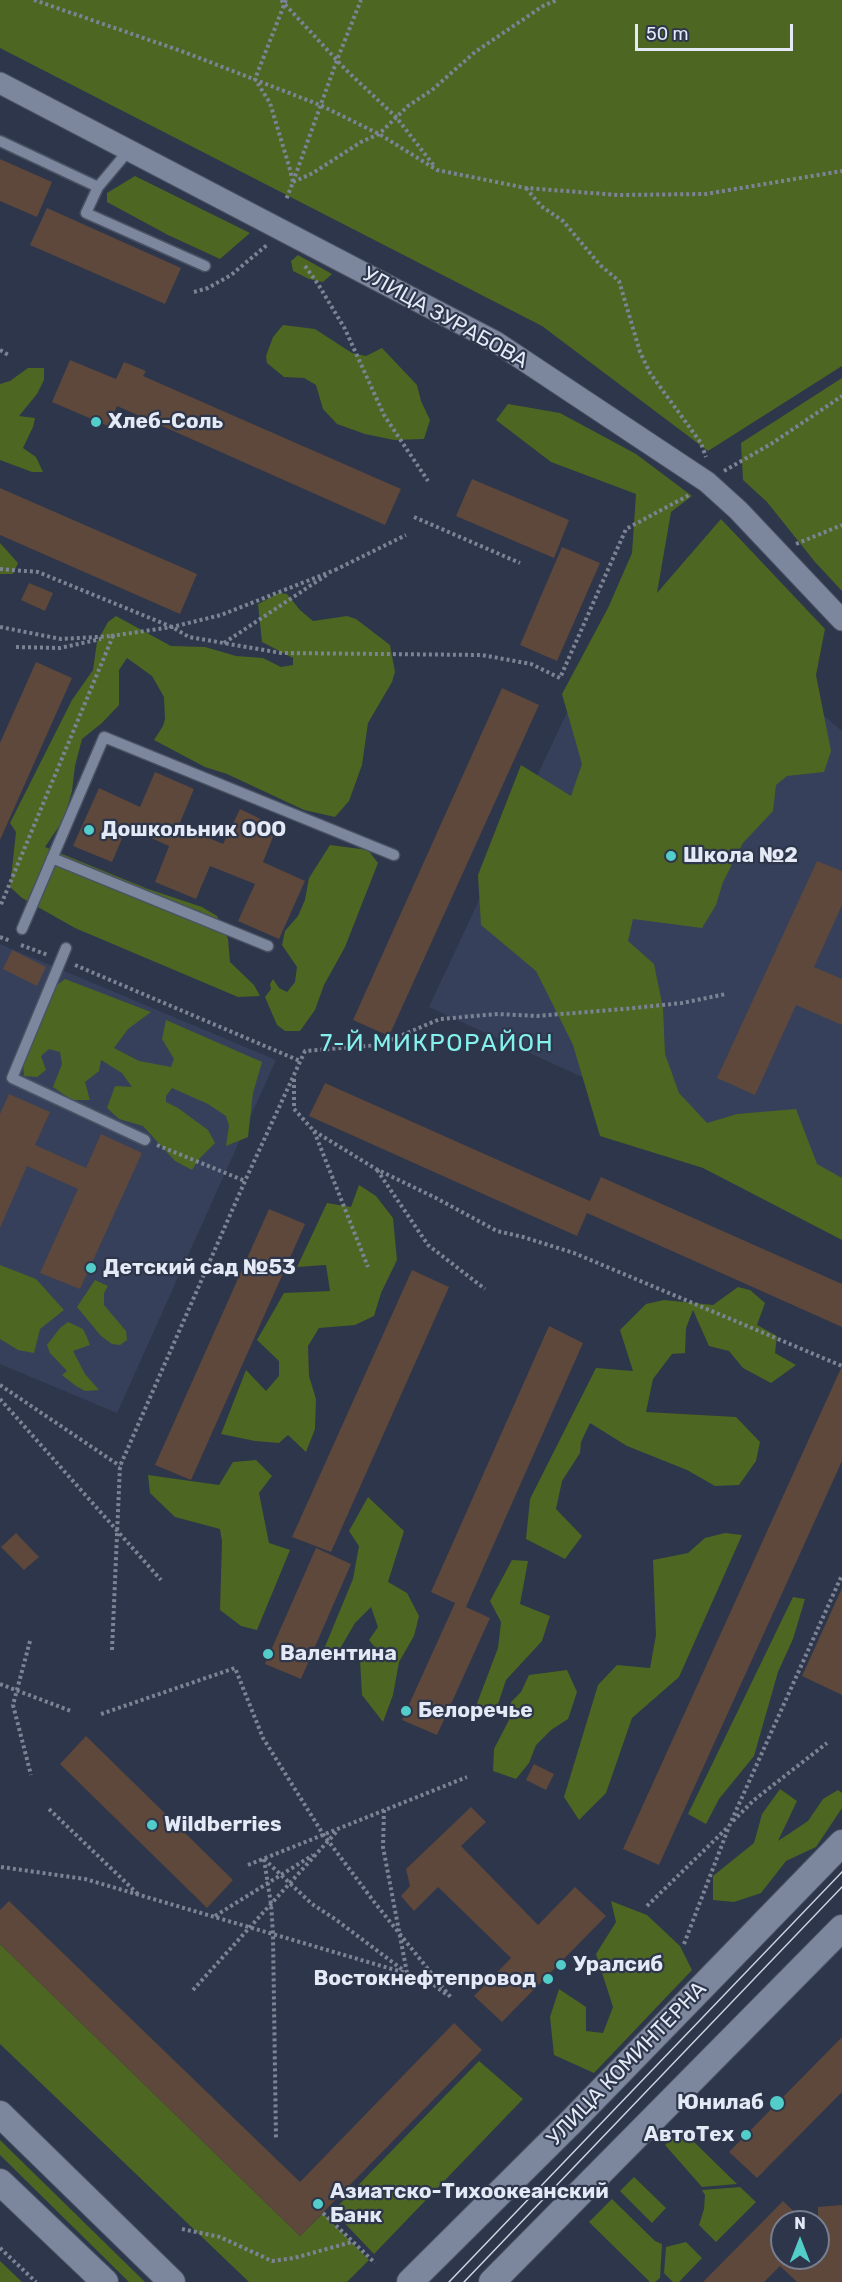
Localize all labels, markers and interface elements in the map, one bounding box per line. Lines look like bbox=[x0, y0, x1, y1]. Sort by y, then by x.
scale bar bbox=[638, 12, 796, 50]
text: 50 m bbox=[646, 23, 689, 45]
street label: УЛИЦА ЗУРАБОВА bbox=[358, 262, 532, 374]
place label: Хлеб-Соль bbox=[108, 409, 223, 435]
marker: Хлеб-Соль bbox=[89, 415, 103, 429]
place label: Дошкольник ООО bbox=[101, 817, 286, 843]
marker: Дошкольник ООО bbox=[82, 823, 96, 837]
place label: Школа №2 bbox=[683, 843, 798, 869]
marker: Школа №2 bbox=[664, 849, 678, 863]
district label: 7-Й МИКРОРАЙОН bbox=[320, 1030, 554, 1058]
place label: Детский сад №53 bbox=[103, 1255, 296, 1281]
marker: Детский сад №53 bbox=[84, 1261, 98, 1275]
place label: Валентина bbox=[280, 1641, 397, 1667]
marker: Валентина bbox=[261, 1647, 275, 1661]
place label: Белоречье bbox=[418, 1698, 533, 1724]
marker: Белоречье bbox=[399, 1704, 413, 1718]
place label: Wildberries bbox=[164, 1812, 282, 1838]
marker: Wildberries bbox=[145, 1818, 159, 1832]
place label: Уралсиб bbox=[573, 1952, 663, 1978]
marker: Уралсиб bbox=[554, 1958, 568, 1972]
place label: Востокнефтепровод bbox=[313, 1966, 536, 1992]
marker: Востокнефтепровод bbox=[541, 1972, 555, 1986]
street label: УЛИЦА КОМИНТЕРНА bbox=[542, 1977, 712, 2151]
place label: Юнилаб bbox=[677, 2090, 764, 2116]
marker: Юнилаб bbox=[768, 2094, 786, 2112]
place label: АвтоТех bbox=[644, 2122, 734, 2148]
marker: АвтоТех bbox=[739, 2128, 753, 2142]
place label: Азиатско-Тихоокеанский Банк bbox=[330, 2179, 609, 2229]
marker: Азиатско-Тихоокеанский Банк bbox=[311, 2197, 325, 2211]
north arrow bbox=[770, 2210, 830, 2270]
text: N bbox=[794, 2214, 806, 2233]

